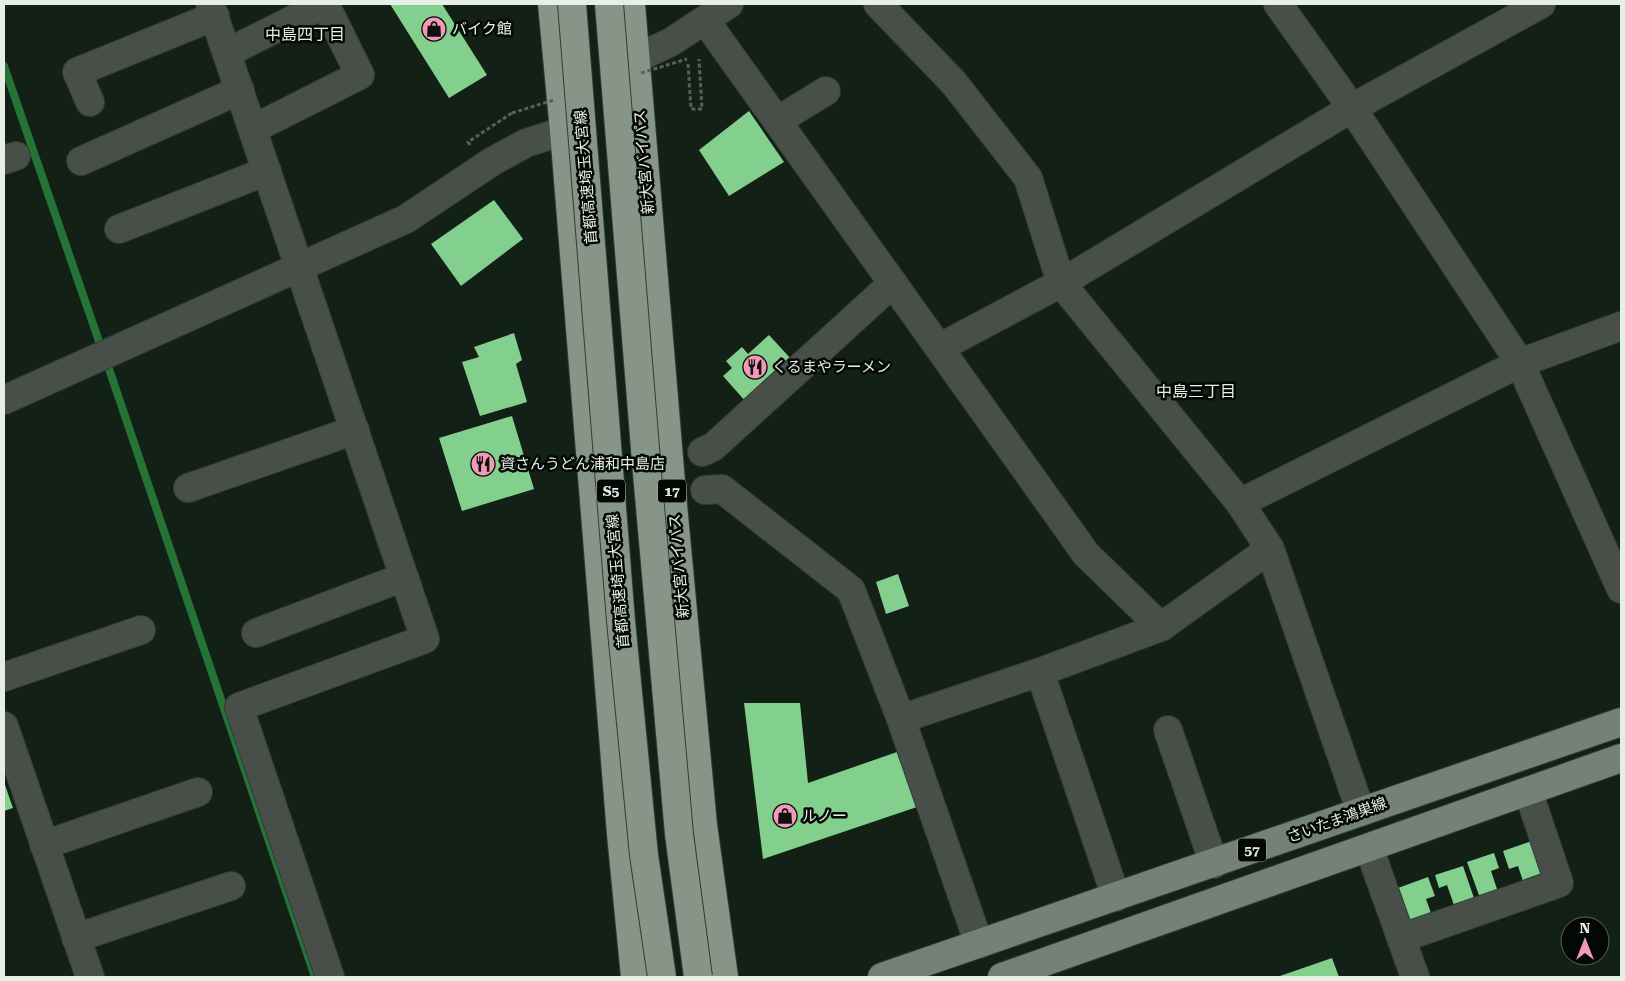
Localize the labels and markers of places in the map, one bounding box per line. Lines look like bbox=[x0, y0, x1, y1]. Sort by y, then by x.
shop icon: バイク館 bbox=[421, 16, 447, 42]
place label: バイク館 bbox=[452, 20, 512, 38]
restaurant icon: くるまやラーメン bbox=[742, 354, 768, 380]
place label: くるまやラーメン bbox=[772, 358, 891, 376]
restaurant icon: 資さんうどん浦和中島店 bbox=[470, 451, 496, 477]
place label: 資さんうどん浦和中島店 bbox=[500, 455, 665, 473]
shop icon: ルノー bbox=[772, 803, 798, 829]
place label: ルノー bbox=[802, 807, 847, 825]

